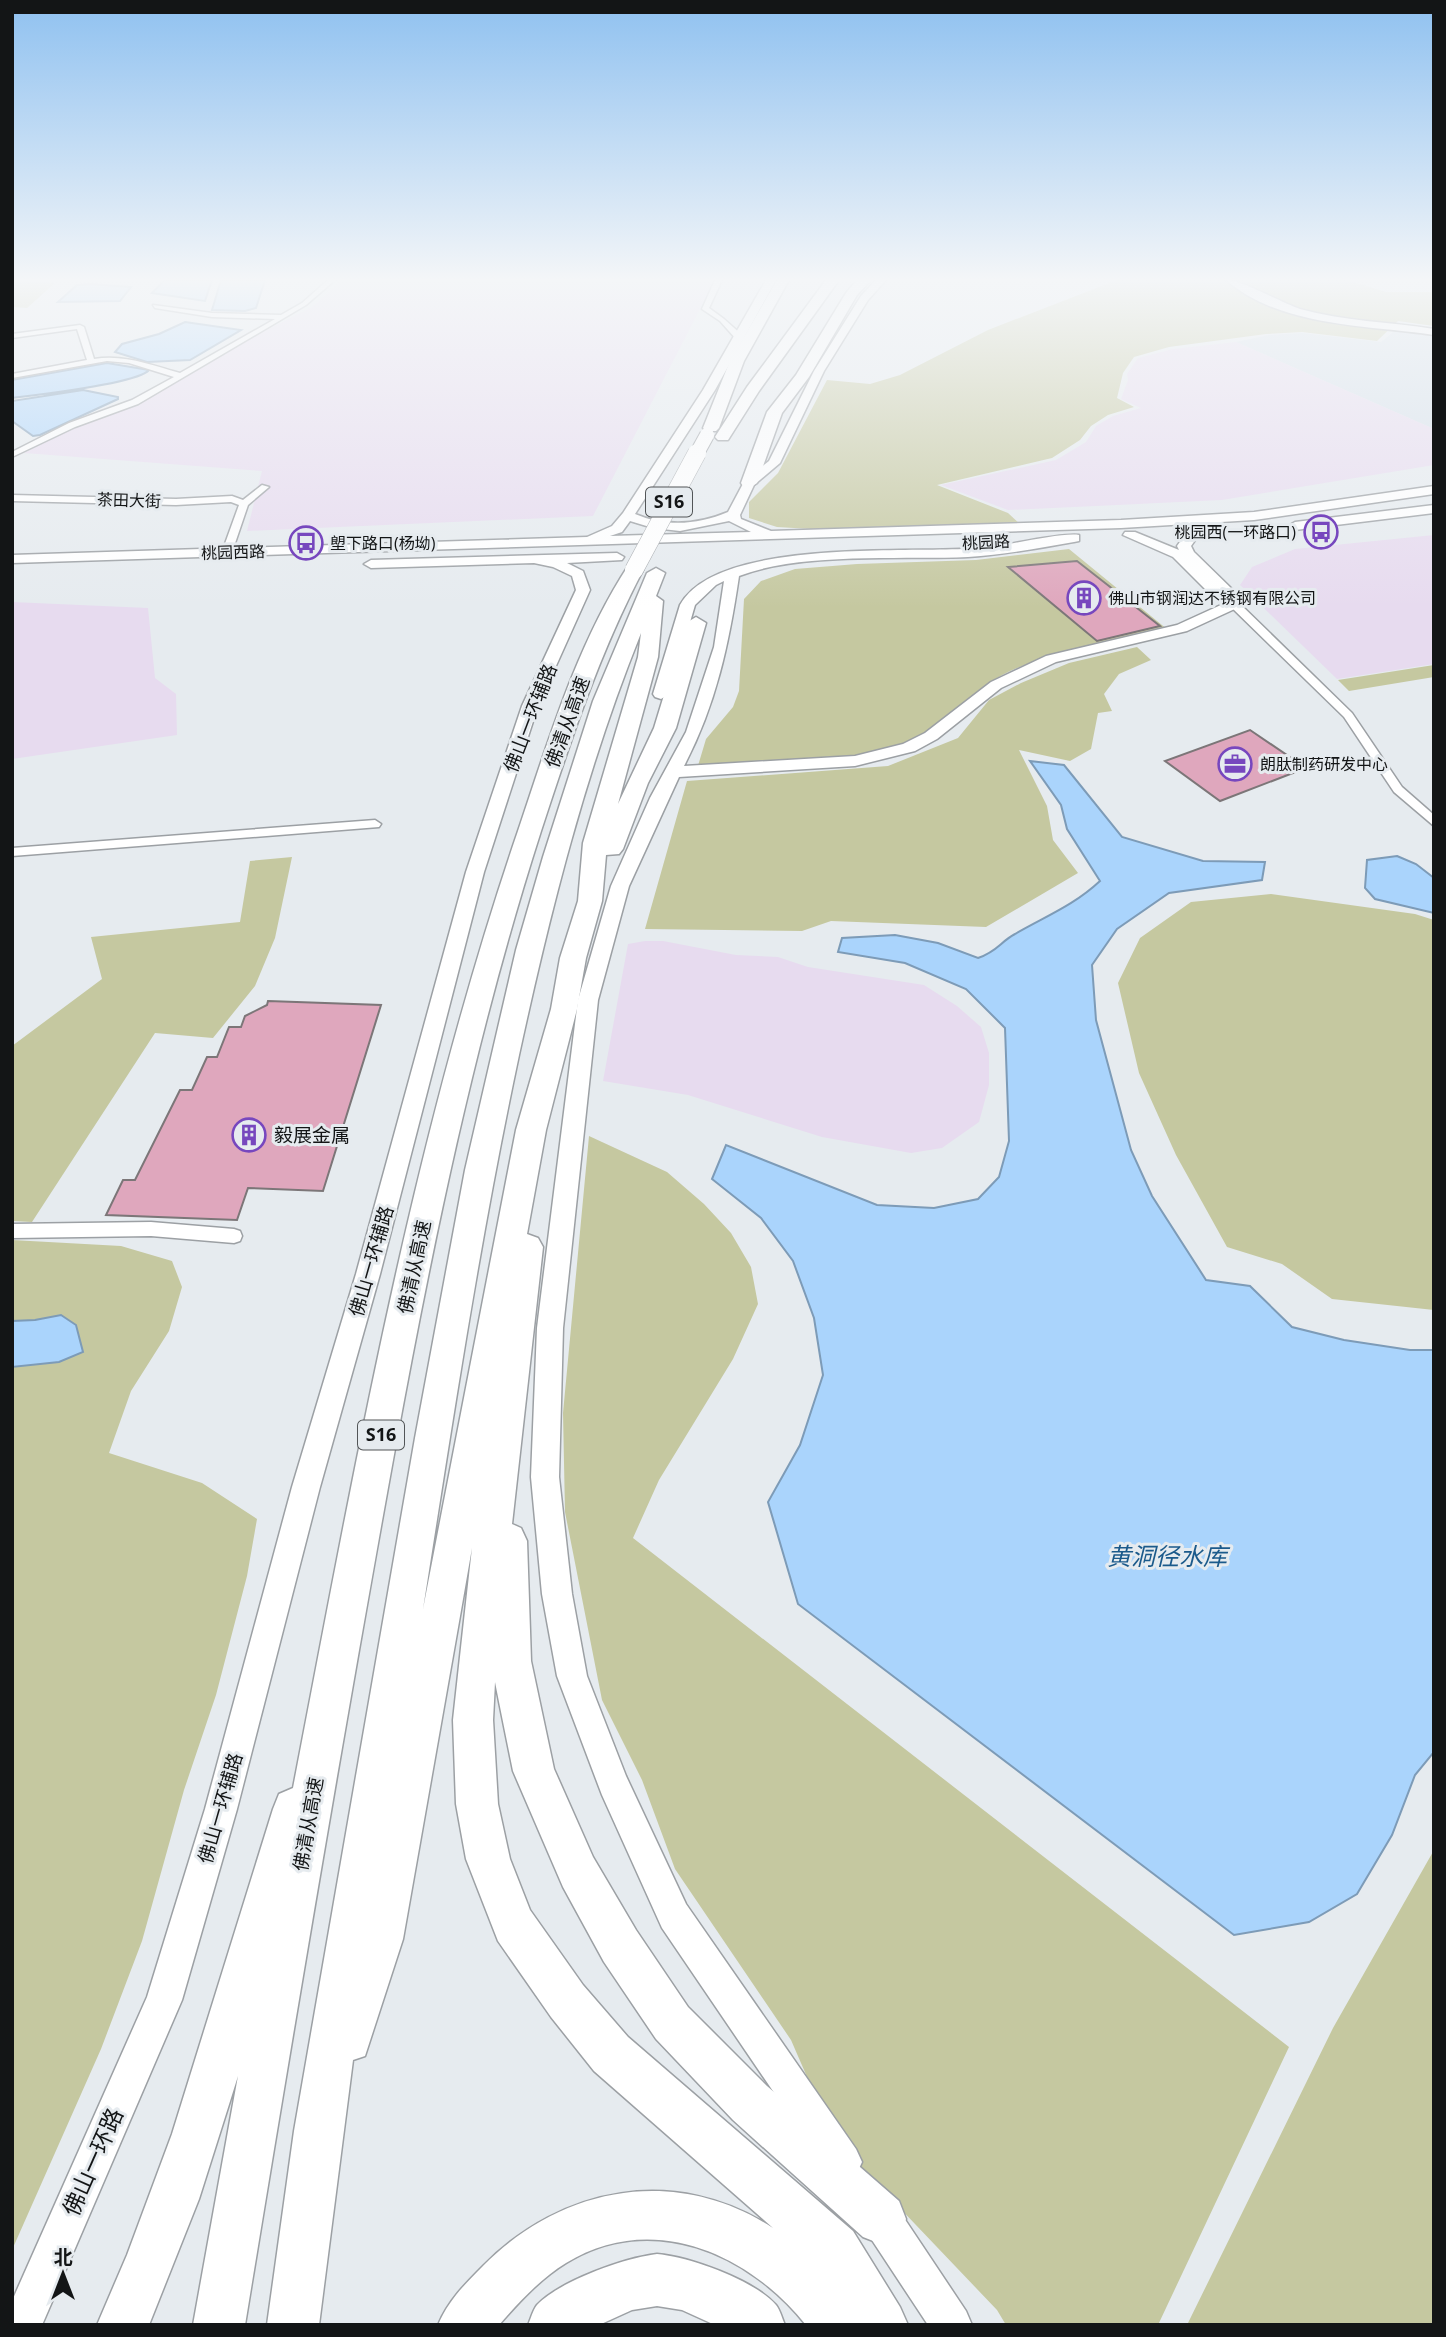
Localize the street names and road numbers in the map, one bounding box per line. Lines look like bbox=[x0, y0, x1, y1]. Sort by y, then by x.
street label: 茶田大街 bbox=[97, 488, 161, 512]
road number: S16 bbox=[646, 488, 692, 516]
street label: 桃园路 bbox=[961, 530, 1011, 554]
street label: 桃园西路 bbox=[201, 540, 265, 564]
street label: 佛山一环辅路 bbox=[497, 660, 563, 776]
street label: 佛清从高速 bbox=[539, 673, 595, 771]
street label: 佛山一环辅路 bbox=[343, 1203, 399, 1319]
street label: 佛清从高速 bbox=[391, 1218, 437, 1316]
road number: S16 bbox=[358, 1420, 404, 1450]
street label: 佛山一环辅路 bbox=[192, 1750, 248, 1866]
street label: 佛清从高速 bbox=[287, 1775, 329, 1873]
street label: 佛山一环路 bbox=[54, 2103, 130, 2221]

